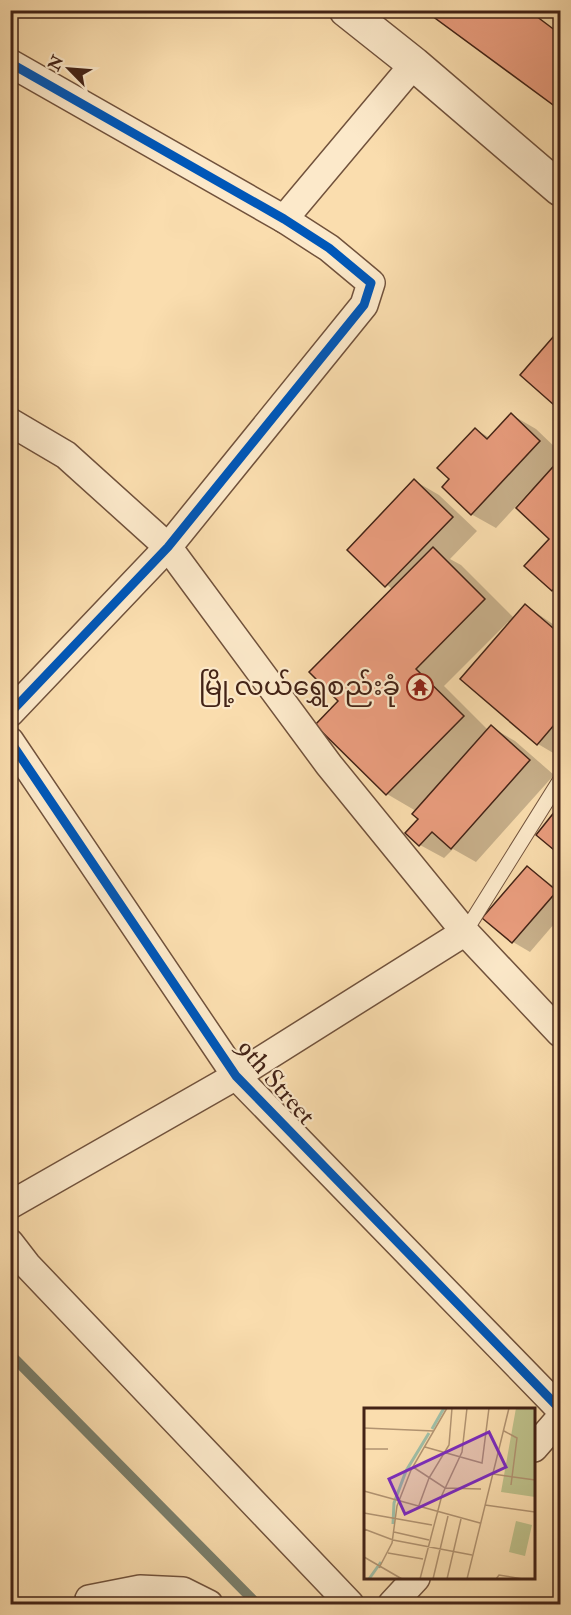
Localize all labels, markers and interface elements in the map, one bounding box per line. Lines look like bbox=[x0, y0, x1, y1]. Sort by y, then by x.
north arrow bbox=[39, 39, 99, 99]
text: N bbox=[44, 52, 69, 75]
place label: မြို့လယ်ရွှေစည်းခုံ bbox=[199, 669, 400, 707]
temple icon: မြို့လယ်ရွှေစည်းခုံ bbox=[405, 672, 435, 702]
street label: 9th Street bbox=[229, 1031, 322, 1132]
inset map bbox=[364, 1408, 535, 1579]

